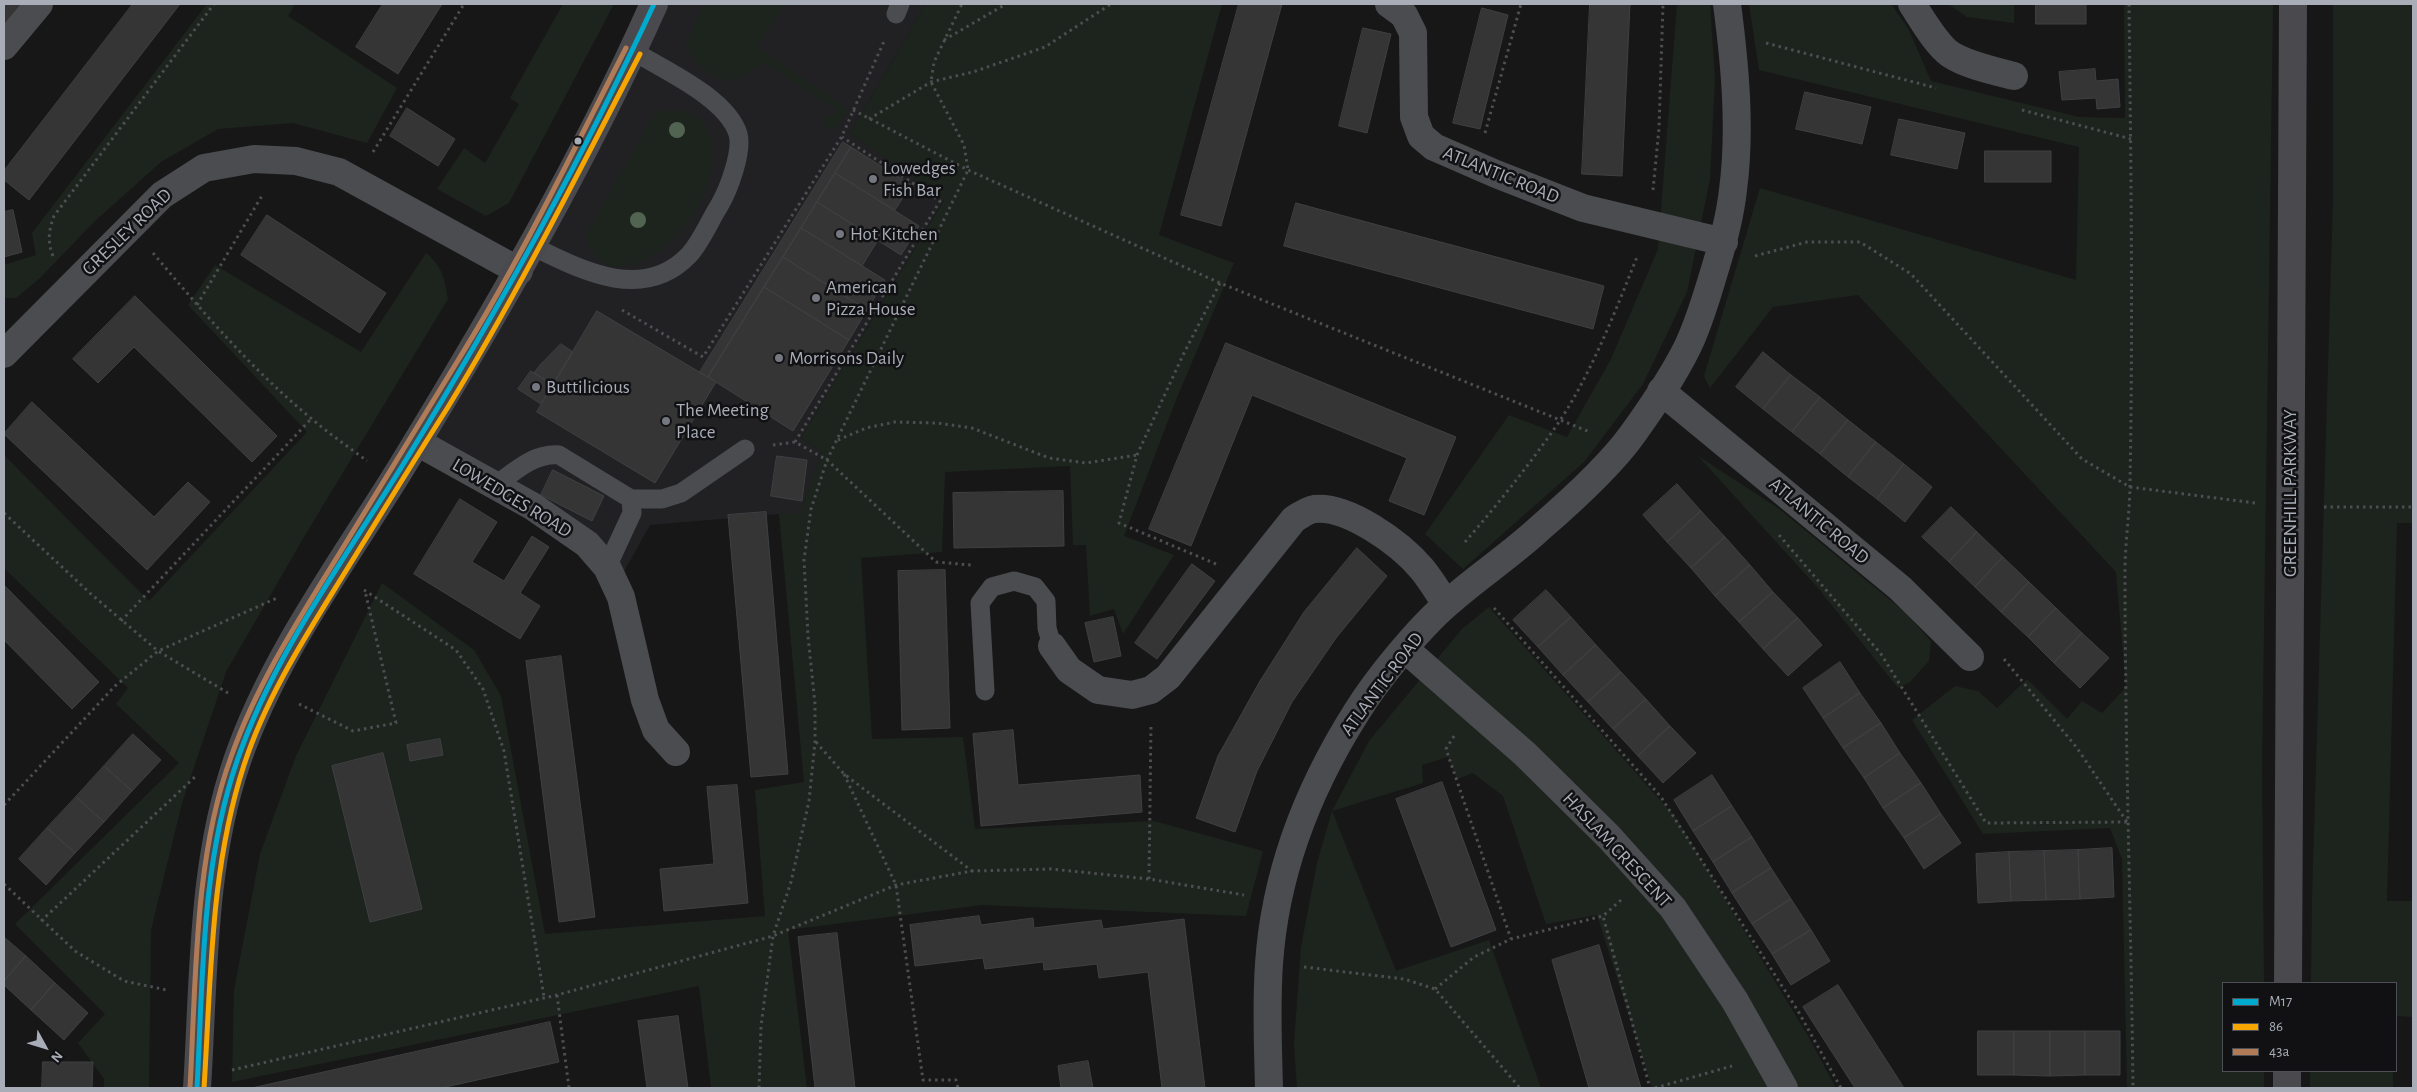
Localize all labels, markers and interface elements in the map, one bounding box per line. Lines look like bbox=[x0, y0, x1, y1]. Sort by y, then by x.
unlabelled marker bbox=[573, 136, 583, 146]
street label: ATLANTIC ROAD bbox=[1440, 141, 1562, 209]
place label: Lowedges Fish Bar bbox=[883, 157, 956, 201]
marker: Lowedges Fish Bar bbox=[867, 173, 879, 185]
street label: GRESLEY ROAD bbox=[77, 184, 177, 280]
place label: Hot Kitchen bbox=[850, 223, 938, 245]
marker: Hot Kitchen bbox=[834, 228, 846, 240]
place label: American Pizza House bbox=[826, 276, 915, 320]
marker: American Pizza House bbox=[810, 292, 822, 304]
place label: Morrisons Daily bbox=[789, 347, 904, 369]
marker: Morrisons Daily bbox=[773, 352, 785, 364]
place label: Buttilicious bbox=[546, 376, 630, 398]
marker: Buttilicious bbox=[530, 381, 542, 393]
place label: The Meeting Place bbox=[676, 399, 769, 443]
street label: GREENHILL PARKWAY bbox=[2279, 409, 2301, 577]
marker: The Meeting Place bbox=[660, 415, 672, 427]
street label: LOWEDGES ROAD bbox=[448, 453, 576, 543]
street label: ATLANTIC ROAD bbox=[1764, 473, 1874, 569]
street label: ATLANTIC ROAD bbox=[1336, 628, 1428, 740]
street label: HASLAM CRESCENT bbox=[1558, 788, 1676, 912]
legend bbox=[2222, 982, 2397, 1072]
text: M17 bbox=[2269, 994, 2292, 1009]
text: 86 bbox=[2269, 1019, 2283, 1034]
north arrow bbox=[20, 1022, 70, 1072]
text: 43a bbox=[2269, 1044, 2289, 1059]
text: N bbox=[48, 1048, 65, 1065]

